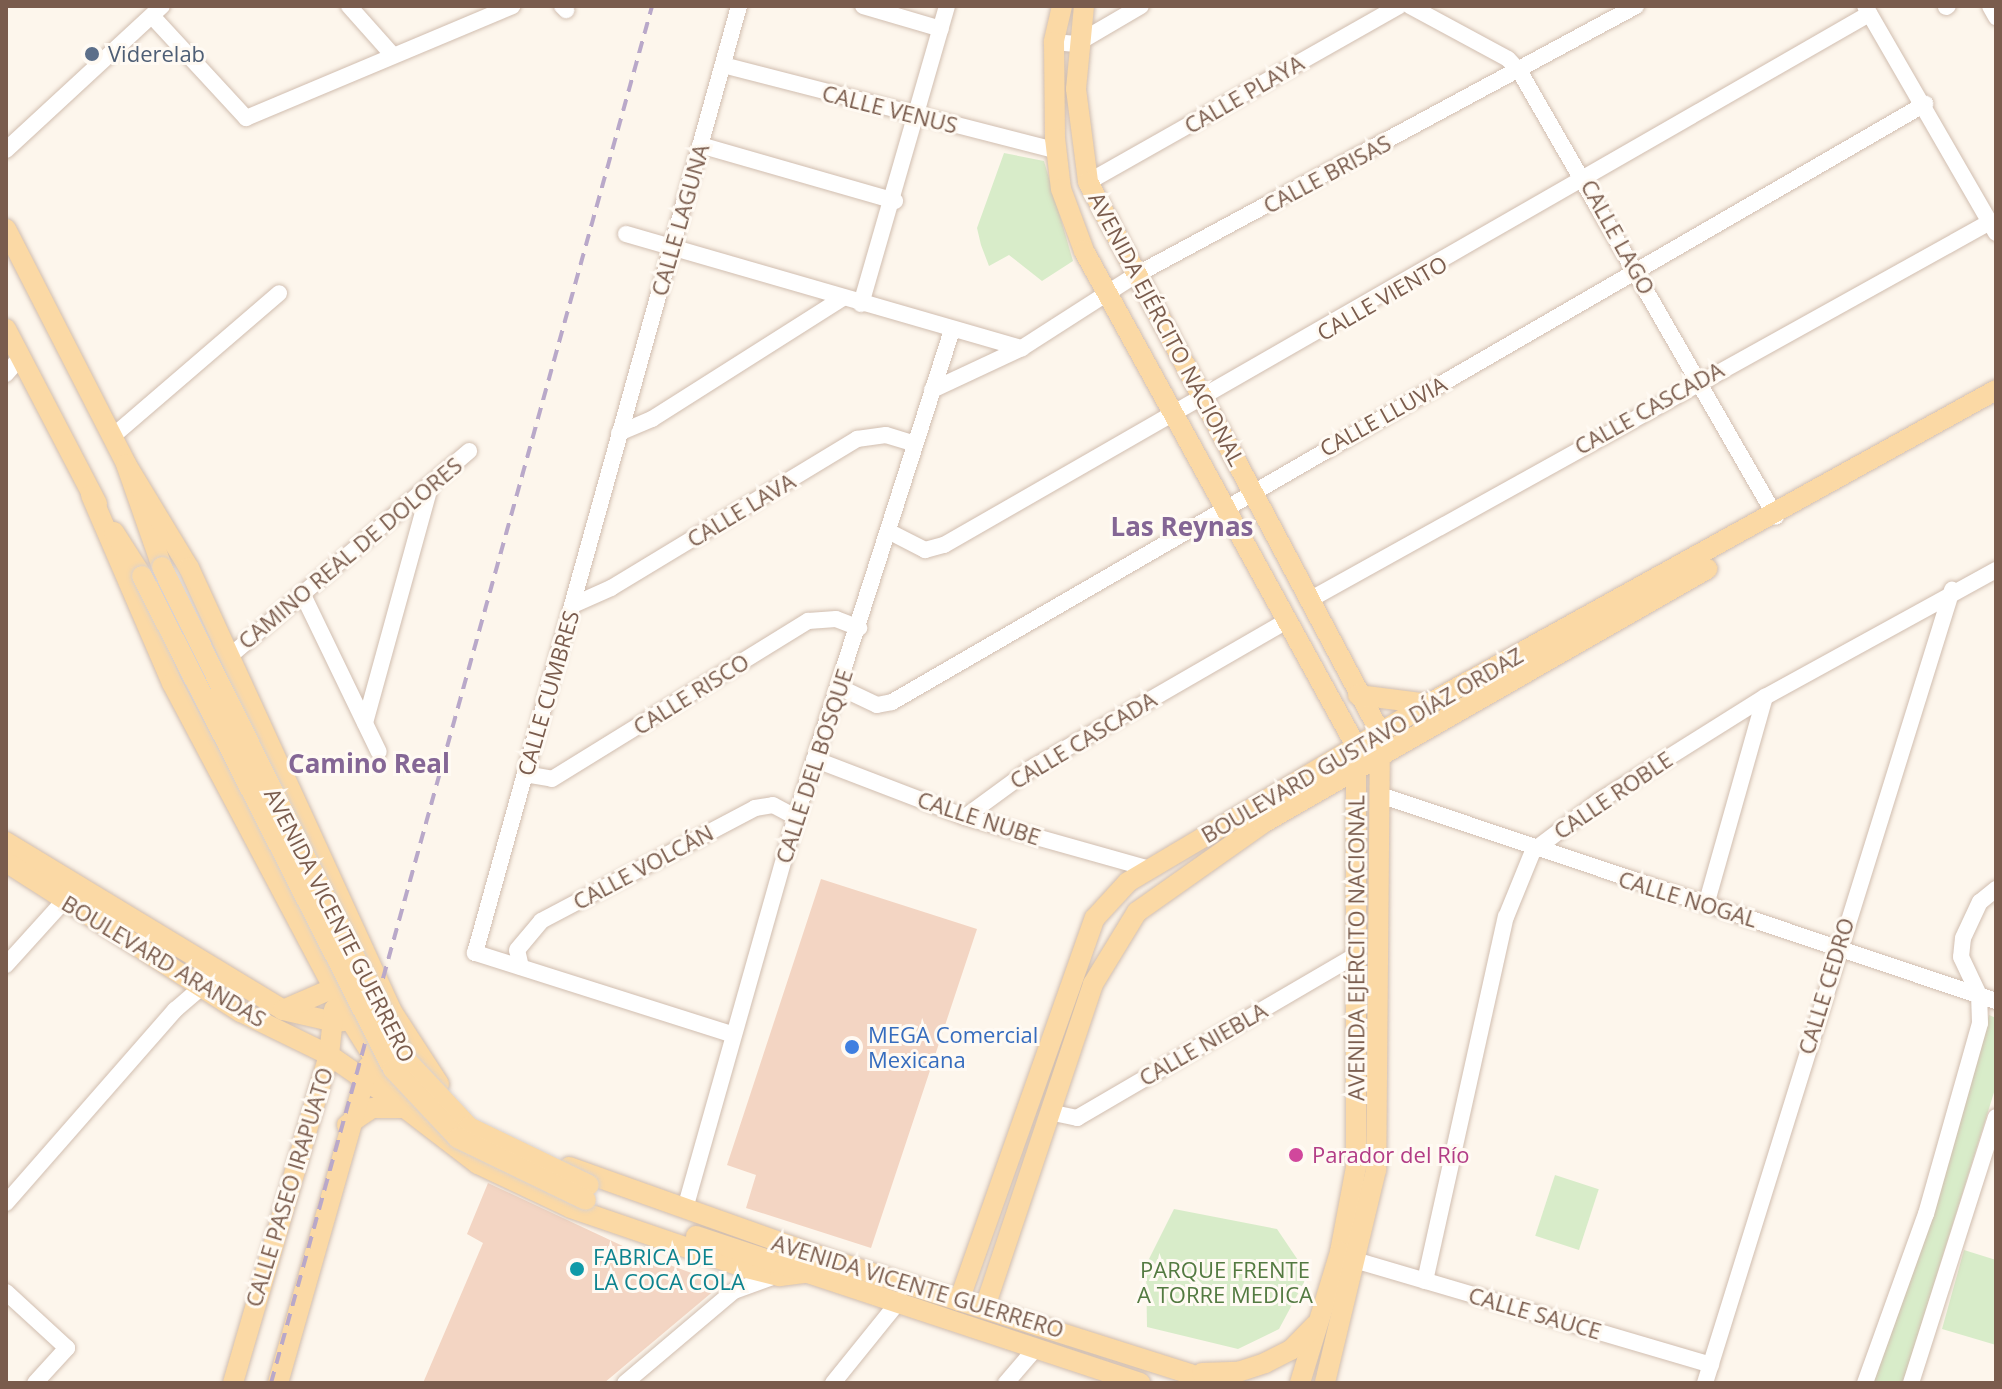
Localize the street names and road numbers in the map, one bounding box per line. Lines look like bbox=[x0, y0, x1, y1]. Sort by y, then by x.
street label: CALLE PLAYA bbox=[1180, 49, 1308, 139]
street label: CALLE VENUS bbox=[820, 79, 960, 139]
street label: CALLE BRISAS bbox=[1259, 129, 1395, 219]
street label: CALLE LAGUNA bbox=[646, 141, 714, 299]
street label: CALLE LAGO bbox=[1576, 175, 1660, 299]
street label: AVENIDA EJÉRCITO NACIONAL bbox=[1084, 188, 1250, 470]
street label: CALLE VIENTO bbox=[1312, 250, 1452, 346]
street label: CALLE CASCADA bbox=[1570, 356, 1728, 460]
street label: CALLE LLUVIA bbox=[1315, 370, 1451, 462]
street label: CAMINO REAL DE DOLORES bbox=[233, 452, 467, 654]
street label: CALLE LAVA bbox=[682, 468, 800, 552]
street label: CALLE CUMBRES bbox=[512, 607, 584, 779]
street label: BOULEVARD GUSTAVO DÍAZ ORDAZ bbox=[1197, 642, 1527, 848]
street label: CALLE RISCO bbox=[628, 648, 754, 740]
street label: CALLE DEL BOSQUE bbox=[770, 665, 858, 867]
street label: CALLE CASCADA bbox=[1005, 686, 1161, 794]
street label: CALLE ROBLE bbox=[1549, 746, 1677, 844]
street label: AVENIDA VICENTE GUERRERO bbox=[259, 784, 421, 1066]
street label: CALLE NUBE bbox=[914, 786, 1044, 850]
street label: AVENIDA EJÉRCITO NACIONAL bbox=[1343, 795, 1369, 1101]
street label: CALLE VOLCÁN bbox=[568, 819, 718, 915]
street label: CALLE NOGAL bbox=[1615, 865, 1761, 933]
street label: BOULEVARD ARANDAS bbox=[57, 890, 271, 1032]
street label: CALLE CEDRO bbox=[1793, 915, 1859, 1057]
street label: CALLE NIEBLA bbox=[1134, 997, 1272, 1091]
street label: CALLE PASEO IRAPUATO bbox=[240, 1064, 338, 1310]
street label: AVENIDA VICENTE GUERRERO bbox=[769, 1229, 1067, 1343]
street label: CALLE SAUCE bbox=[1466, 1281, 1604, 1345]

